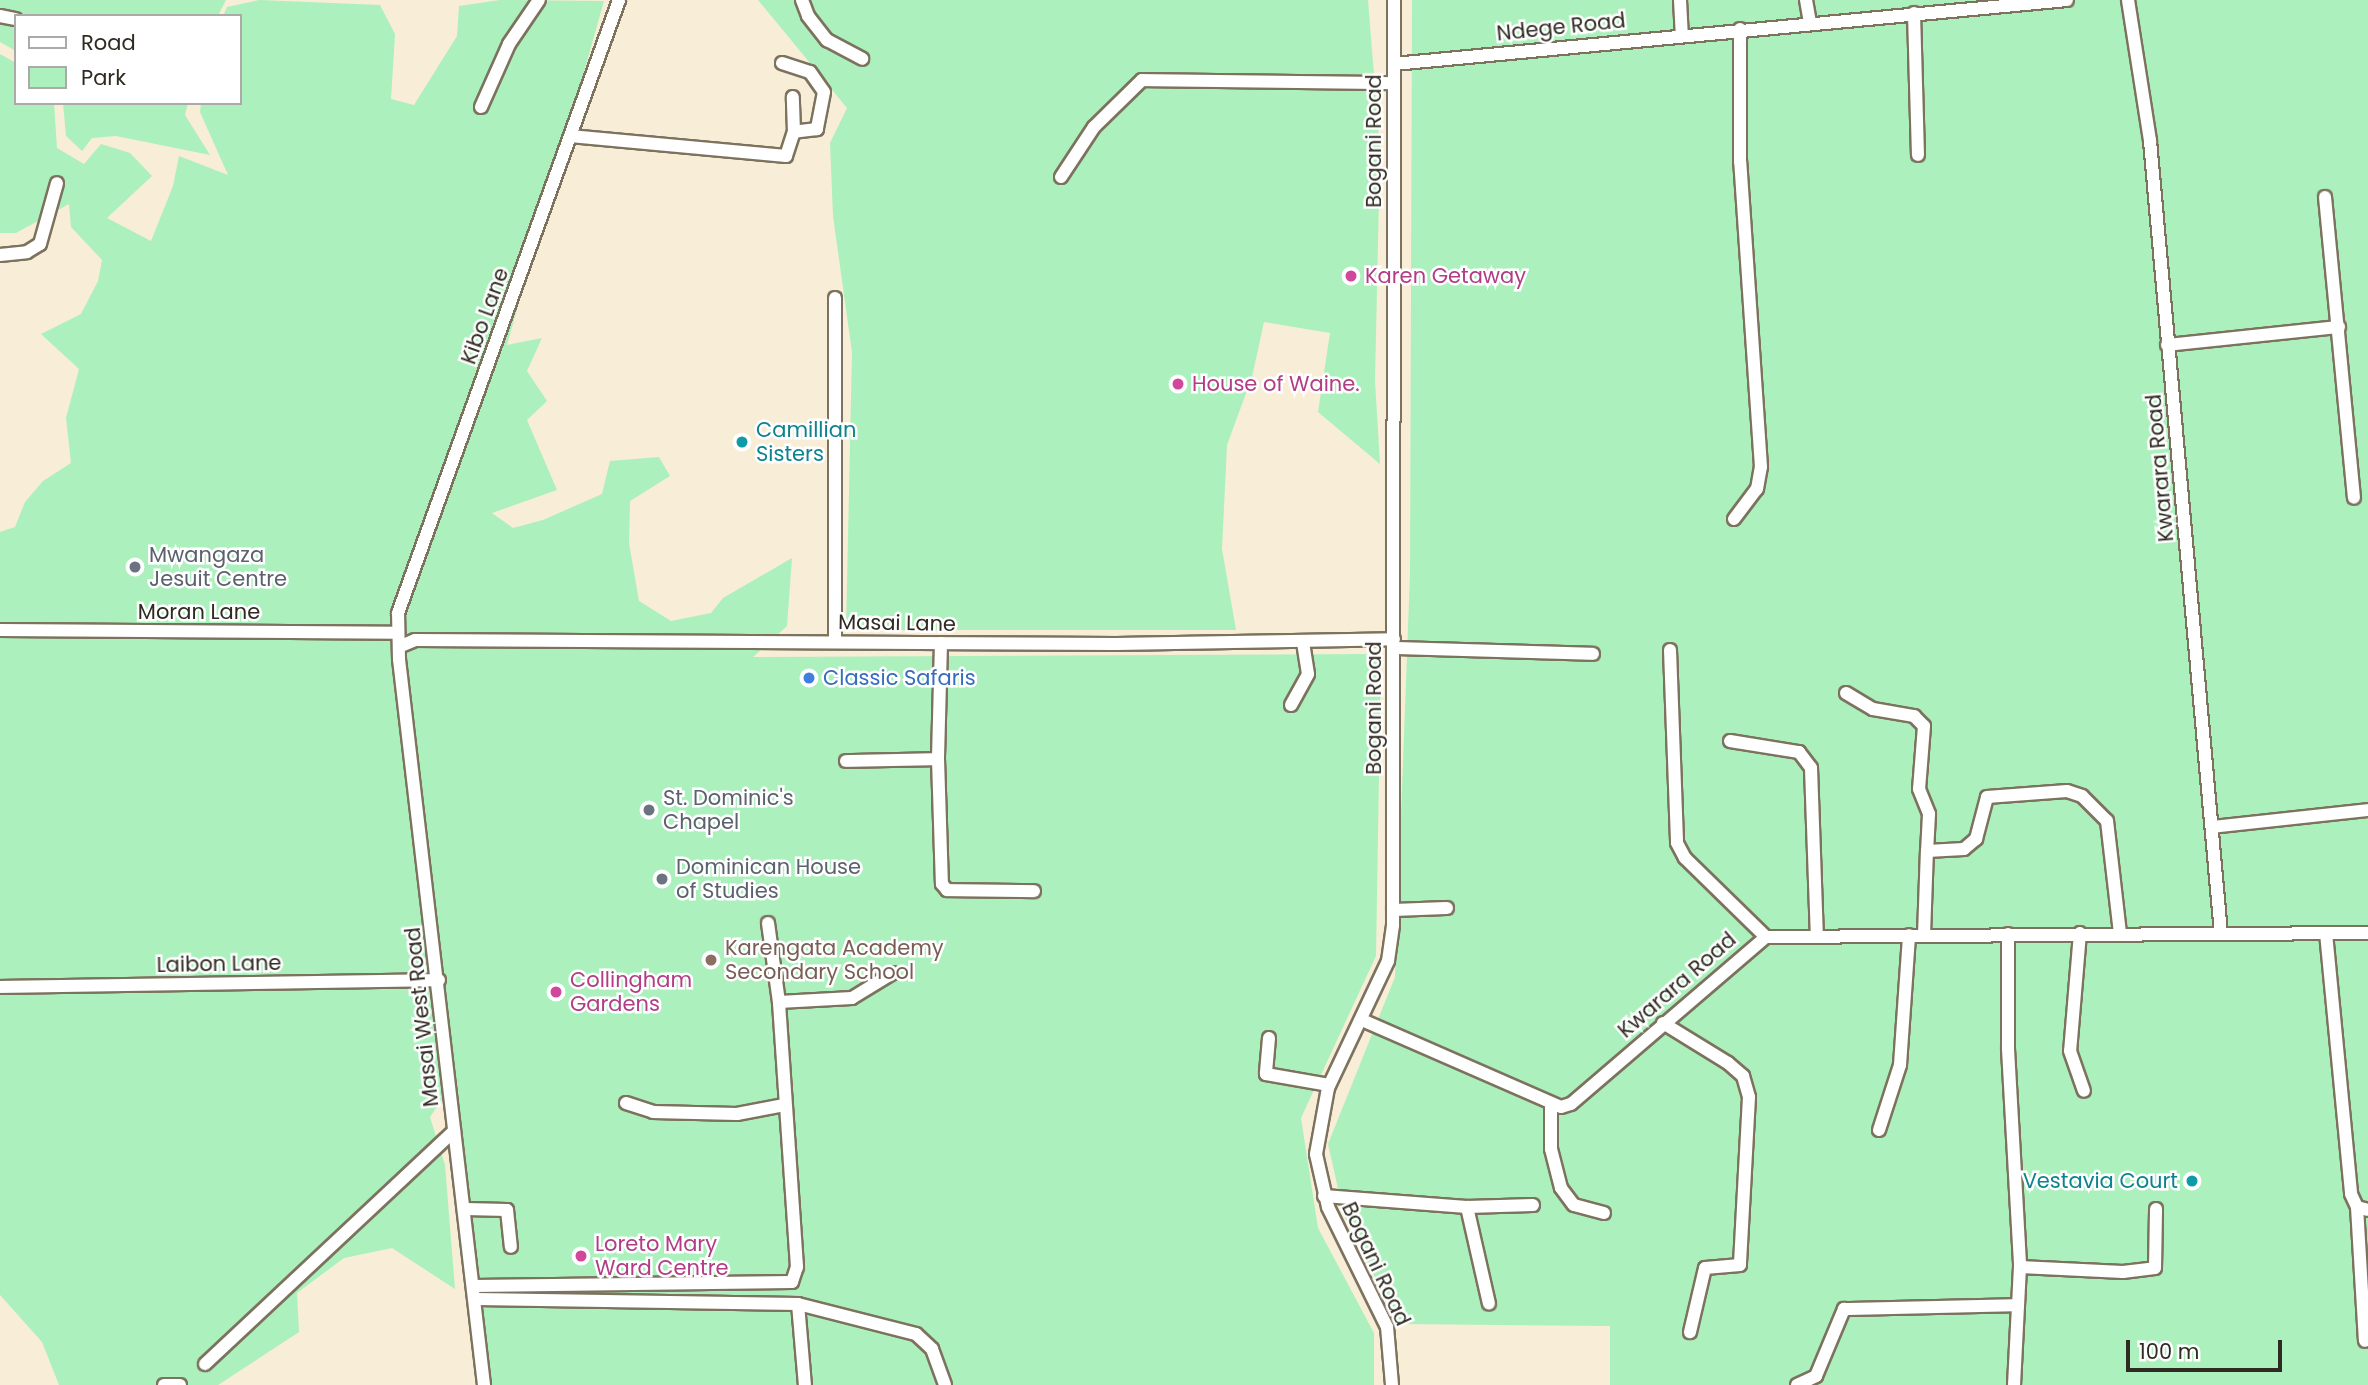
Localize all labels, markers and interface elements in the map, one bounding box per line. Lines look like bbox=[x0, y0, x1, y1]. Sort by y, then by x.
street label: Ndege Road bbox=[1495, 8, 1627, 46]
legend bbox=[14, 14, 242, 105]
text: Road bbox=[81, 28, 136, 57]
text: Park bbox=[81, 63, 126, 92]
street label: Bogani Road bbox=[1361, 74, 1387, 208]
place label: Karen Getaway bbox=[1365, 263, 1526, 289]
street label: Kibo Lane bbox=[456, 264, 514, 368]
marker: Karen Getaway bbox=[1343, 268, 1359, 284]
place label: House of Waine. bbox=[1192, 371, 1360, 397]
marker: House of Waine. bbox=[1170, 376, 1186, 392]
street label: Kwarara Road bbox=[2141, 393, 2179, 543]
place label: Camillian Sisters bbox=[756, 417, 856, 467]
marker: Camillian Sisters bbox=[734, 434, 750, 450]
place label: Mwangaza Jesuit Centre bbox=[149, 542, 287, 592]
marker: Mwangaza Jesuit Centre bbox=[127, 559, 143, 575]
street label: Moran Lane bbox=[138, 599, 260, 625]
street label: Masai Lane bbox=[838, 609, 956, 637]
street label: Bogani Road bbox=[1361, 641, 1387, 775]
place label: Classic Safaris bbox=[823, 665, 976, 691]
marker: Classic Safaris bbox=[801, 670, 817, 686]
place label: St. Dominic's Chapel bbox=[663, 785, 794, 835]
marker: St. Dominic's Chapel bbox=[641, 802, 657, 818]
place label: Dominican House of Studies bbox=[676, 854, 861, 904]
marker: Dominican House of Studies bbox=[654, 871, 670, 887]
street label: Masai West Road bbox=[400, 926, 444, 1108]
street label: Kwarara Road bbox=[1613, 927, 1741, 1043]
place label: Karengata Academy Secondary School bbox=[725, 935, 944, 985]
street label: Laibon Lane bbox=[156, 950, 282, 978]
marker: Karengata Academy Secondary School bbox=[703, 952, 719, 968]
place label: Collingham Gardens bbox=[570, 967, 692, 1017]
marker: Collingham Gardens bbox=[548, 984, 564, 1000]
place label: Vestavia Court bbox=[2023, 1168, 2178, 1194]
marker: Vestavia Court bbox=[2184, 1173, 2200, 1189]
street label: Bogani Road bbox=[1336, 1198, 1416, 1330]
place label: Loreto Mary Ward Centre bbox=[595, 1231, 728, 1281]
marker: Loreto Mary Ward Centre bbox=[573, 1248, 589, 1264]
scale bar bbox=[2130, 1326, 2286, 1370]
text: 100 m bbox=[2139, 1337, 2199, 1366]

